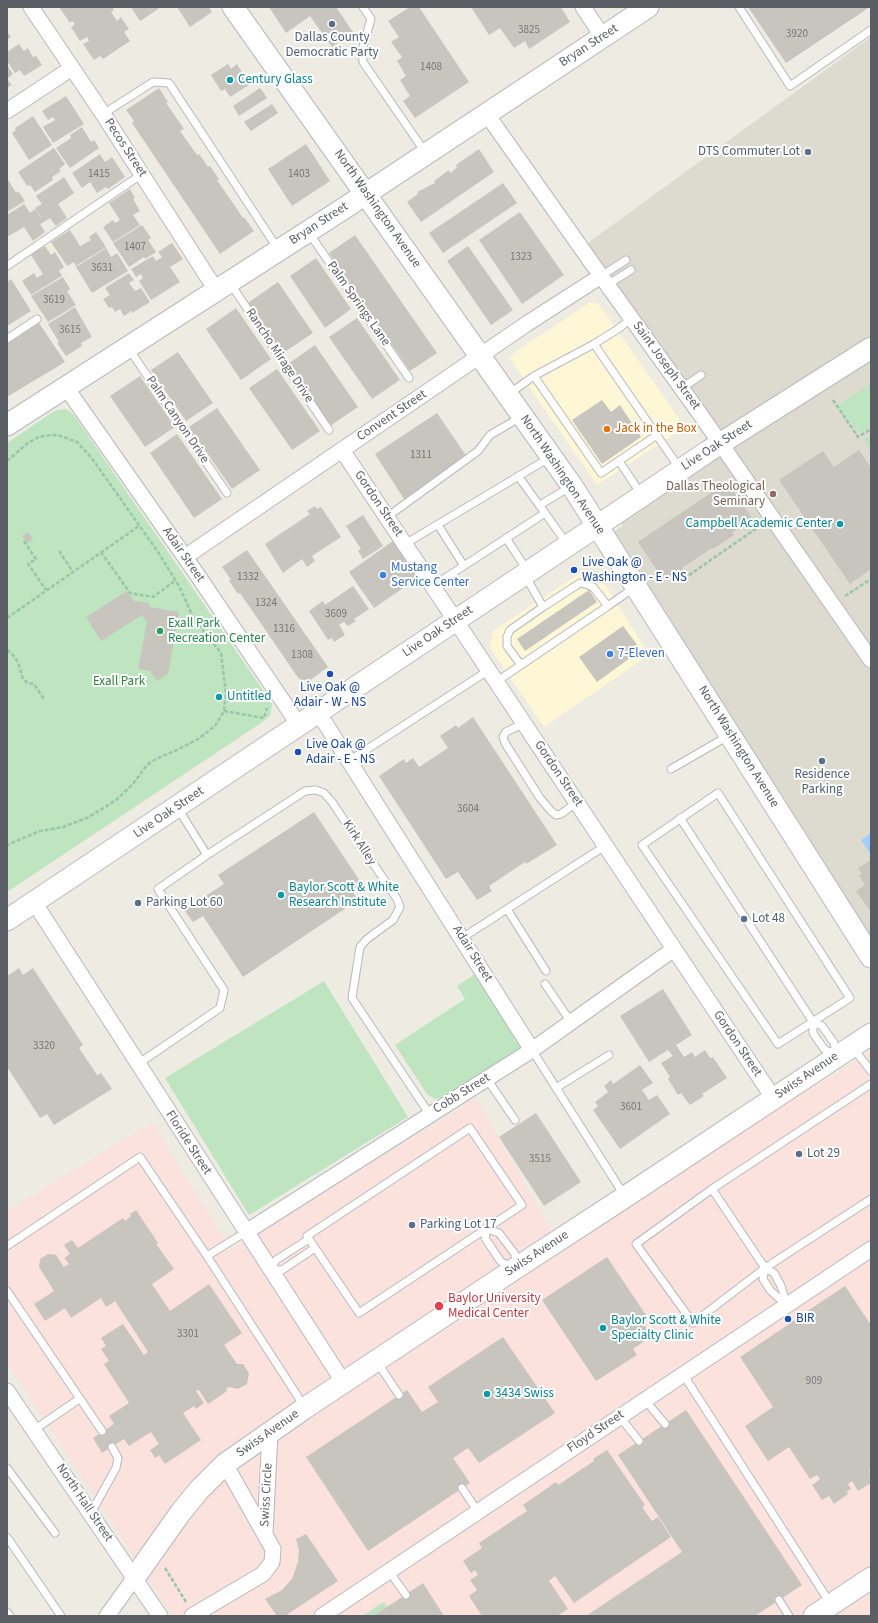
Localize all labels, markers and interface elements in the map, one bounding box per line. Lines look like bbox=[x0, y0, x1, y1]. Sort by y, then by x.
marker: Dallas County Democratic Party bbox=[327, 19, 337, 29]
street label: Bryan Street bbox=[557, 21, 621, 71]
house number: 3825 bbox=[518, 24, 540, 38]
house number: 3920 bbox=[786, 28, 808, 42]
place label: Dallas County Democratic Party bbox=[285, 30, 379, 61]
house number: 1408 bbox=[420, 61, 442, 75]
place label: Century Glass bbox=[238, 72, 313, 88]
marker: Century Glass bbox=[225, 75, 235, 85]
street label: Pecos Street bbox=[100, 116, 150, 180]
place label: DTS Commuter Lot bbox=[698, 144, 800, 160]
street label: North Washington Avenue bbox=[330, 147, 424, 271]
marker: DTS Commuter Lot bbox=[803, 147, 813, 157]
house number: 1415 bbox=[88, 168, 110, 182]
house number: 1403 bbox=[288, 168, 310, 182]
street label: Bryan Street bbox=[287, 199, 351, 249]
house number: 1407 bbox=[124, 241, 146, 255]
house number: 1323 bbox=[510, 251, 532, 265]
street label: Palm Springs Lane bbox=[323, 259, 393, 349]
house number: 3631 bbox=[91, 262, 113, 276]
house number: 3619 bbox=[43, 294, 65, 308]
street label: Rancho Mirage Drive bbox=[242, 306, 316, 406]
street label: Saint Joseph Street bbox=[629, 319, 703, 413]
house number: 3615 bbox=[59, 324, 81, 338]
street label: Palm Canyon Drive bbox=[142, 373, 212, 467]
street label: Convent Street bbox=[354, 387, 430, 445]
street label: North Washington Avenue bbox=[516, 412, 608, 538]
street label: Live Oak Street bbox=[679, 417, 755, 475]
place label: Jack in the Box bbox=[615, 421, 696, 437]
marker: Jack in the Box bbox=[602, 424, 612, 434]
house number: 1311 bbox=[410, 449, 432, 463]
street label: Gordon Street bbox=[350, 468, 406, 540]
place label: Dallas Theological Seminary bbox=[666, 479, 765, 510]
marker: Dallas Theological Seminary bbox=[768, 489, 778, 499]
place label: Campbell Academic Center bbox=[685, 516, 832, 532]
marker: Campbell Academic Center bbox=[835, 519, 845, 529]
street label: Adair Street bbox=[158, 524, 208, 586]
place label: Live Oak @ Washington - E - NS bbox=[582, 555, 687, 586]
place label: Mustang Service Center bbox=[391, 560, 469, 591]
marker: Live Oak @ Washington - E - NS bbox=[569, 565, 579, 575]
marker: Mustang Service Center bbox=[378, 570, 388, 580]
house number: 1332 bbox=[237, 571, 259, 585]
house number: 1324 bbox=[255, 597, 277, 611]
street label: Live Oak Street bbox=[400, 603, 476, 661]
house number: 3609 bbox=[325, 608, 347, 622]
place label: Exall Park Recreation Center bbox=[168, 616, 265, 647]
house number: 1316 bbox=[273, 623, 295, 637]
marker: Exall Park Recreation Center bbox=[155, 626, 165, 636]
place label: 7-Eleven bbox=[618, 646, 665, 662]
house number: 1308 bbox=[291, 649, 313, 663]
marker: 7-Eleven bbox=[605, 649, 615, 659]
marker: Live Oak @ Adair - W - NS bbox=[325, 669, 335, 679]
park label: Exall Park bbox=[93, 674, 145, 690]
place label: Live Oak @ Adair - W - NS bbox=[294, 680, 366, 711]
street label: North Washington Avenue bbox=[694, 683, 782, 811]
place label: Untitled bbox=[227, 689, 271, 705]
marker: Untitled bbox=[214, 692, 224, 702]
place label: Live Oak @ Adair - E - NS bbox=[306, 737, 375, 768]
street label: Gordon Street bbox=[530, 738, 586, 810]
marker: Live Oak @ Adair - E - NS bbox=[293, 747, 303, 757]
marker: Residence Parking bbox=[817, 756, 827, 766]
place label: Residence Parking bbox=[794, 767, 850, 798]
street label: Live Oak Street bbox=[131, 784, 207, 842]
house number: 3604 bbox=[457, 803, 479, 817]
street label: Kirk Alley bbox=[339, 818, 379, 868]
place label: Baylor Scott & White Research Institute bbox=[289, 880, 399, 911]
marker: Baylor Scott & White Research Institute bbox=[276, 890, 286, 900]
place label: Parking Lot 60 bbox=[146, 895, 223, 911]
marker: Parking Lot 60 bbox=[133, 898, 143, 908]
place label: Lot 48 bbox=[752, 911, 785, 927]
marker: Lot 48 bbox=[739, 914, 749, 924]
street label: Adair Street bbox=[449, 923, 495, 985]
street label: Gordon Street bbox=[709, 1008, 765, 1080]
house number: 3320 bbox=[33, 1040, 55, 1054]
street label: Swiss Avenue bbox=[772, 1049, 842, 1103]
street label: Cobb Street bbox=[431, 1070, 493, 1118]
house number: 3601 bbox=[620, 1101, 642, 1115]
street label: Floride Street bbox=[161, 1108, 215, 1178]
place label: Lot 29 bbox=[807, 1146, 840, 1162]
marker: Lot 29 bbox=[794, 1149, 804, 1159]
house number: 3515 bbox=[529, 1153, 551, 1167]
place label: Parking Lot 17 bbox=[420, 1217, 497, 1233]
marker: Parking Lot 17 bbox=[407, 1220, 417, 1230]
street label: Swiss Avenue bbox=[502, 1228, 572, 1280]
place label: Baylor University Medical Center bbox=[448, 1291, 540, 1322]
marker: Baylor University Medical Center bbox=[433, 1300, 445, 1312]
place label: BIR bbox=[796, 1311, 814, 1327]
place label: Baylor Scott & White Specialty Clinic bbox=[611, 1313, 721, 1344]
marker: BIR bbox=[783, 1314, 793, 1324]
marker: Baylor Scott & White Specialty Clinic bbox=[598, 1323, 608, 1333]
house number: 3301 bbox=[177, 1328, 199, 1342]
house number: 909 bbox=[806, 1375, 822, 1389]
place label: 3434 Swiss bbox=[495, 1386, 554, 1402]
marker: 3434 Swiss bbox=[482, 1389, 492, 1399]
street label: Swiss Avenue bbox=[234, 1407, 302, 1461]
street label: Floyd Street bbox=[565, 1407, 627, 1457]
street label: North Hall Street bbox=[52, 1461, 116, 1545]
street label: Swiss Circle bbox=[258, 1463, 276, 1527]

